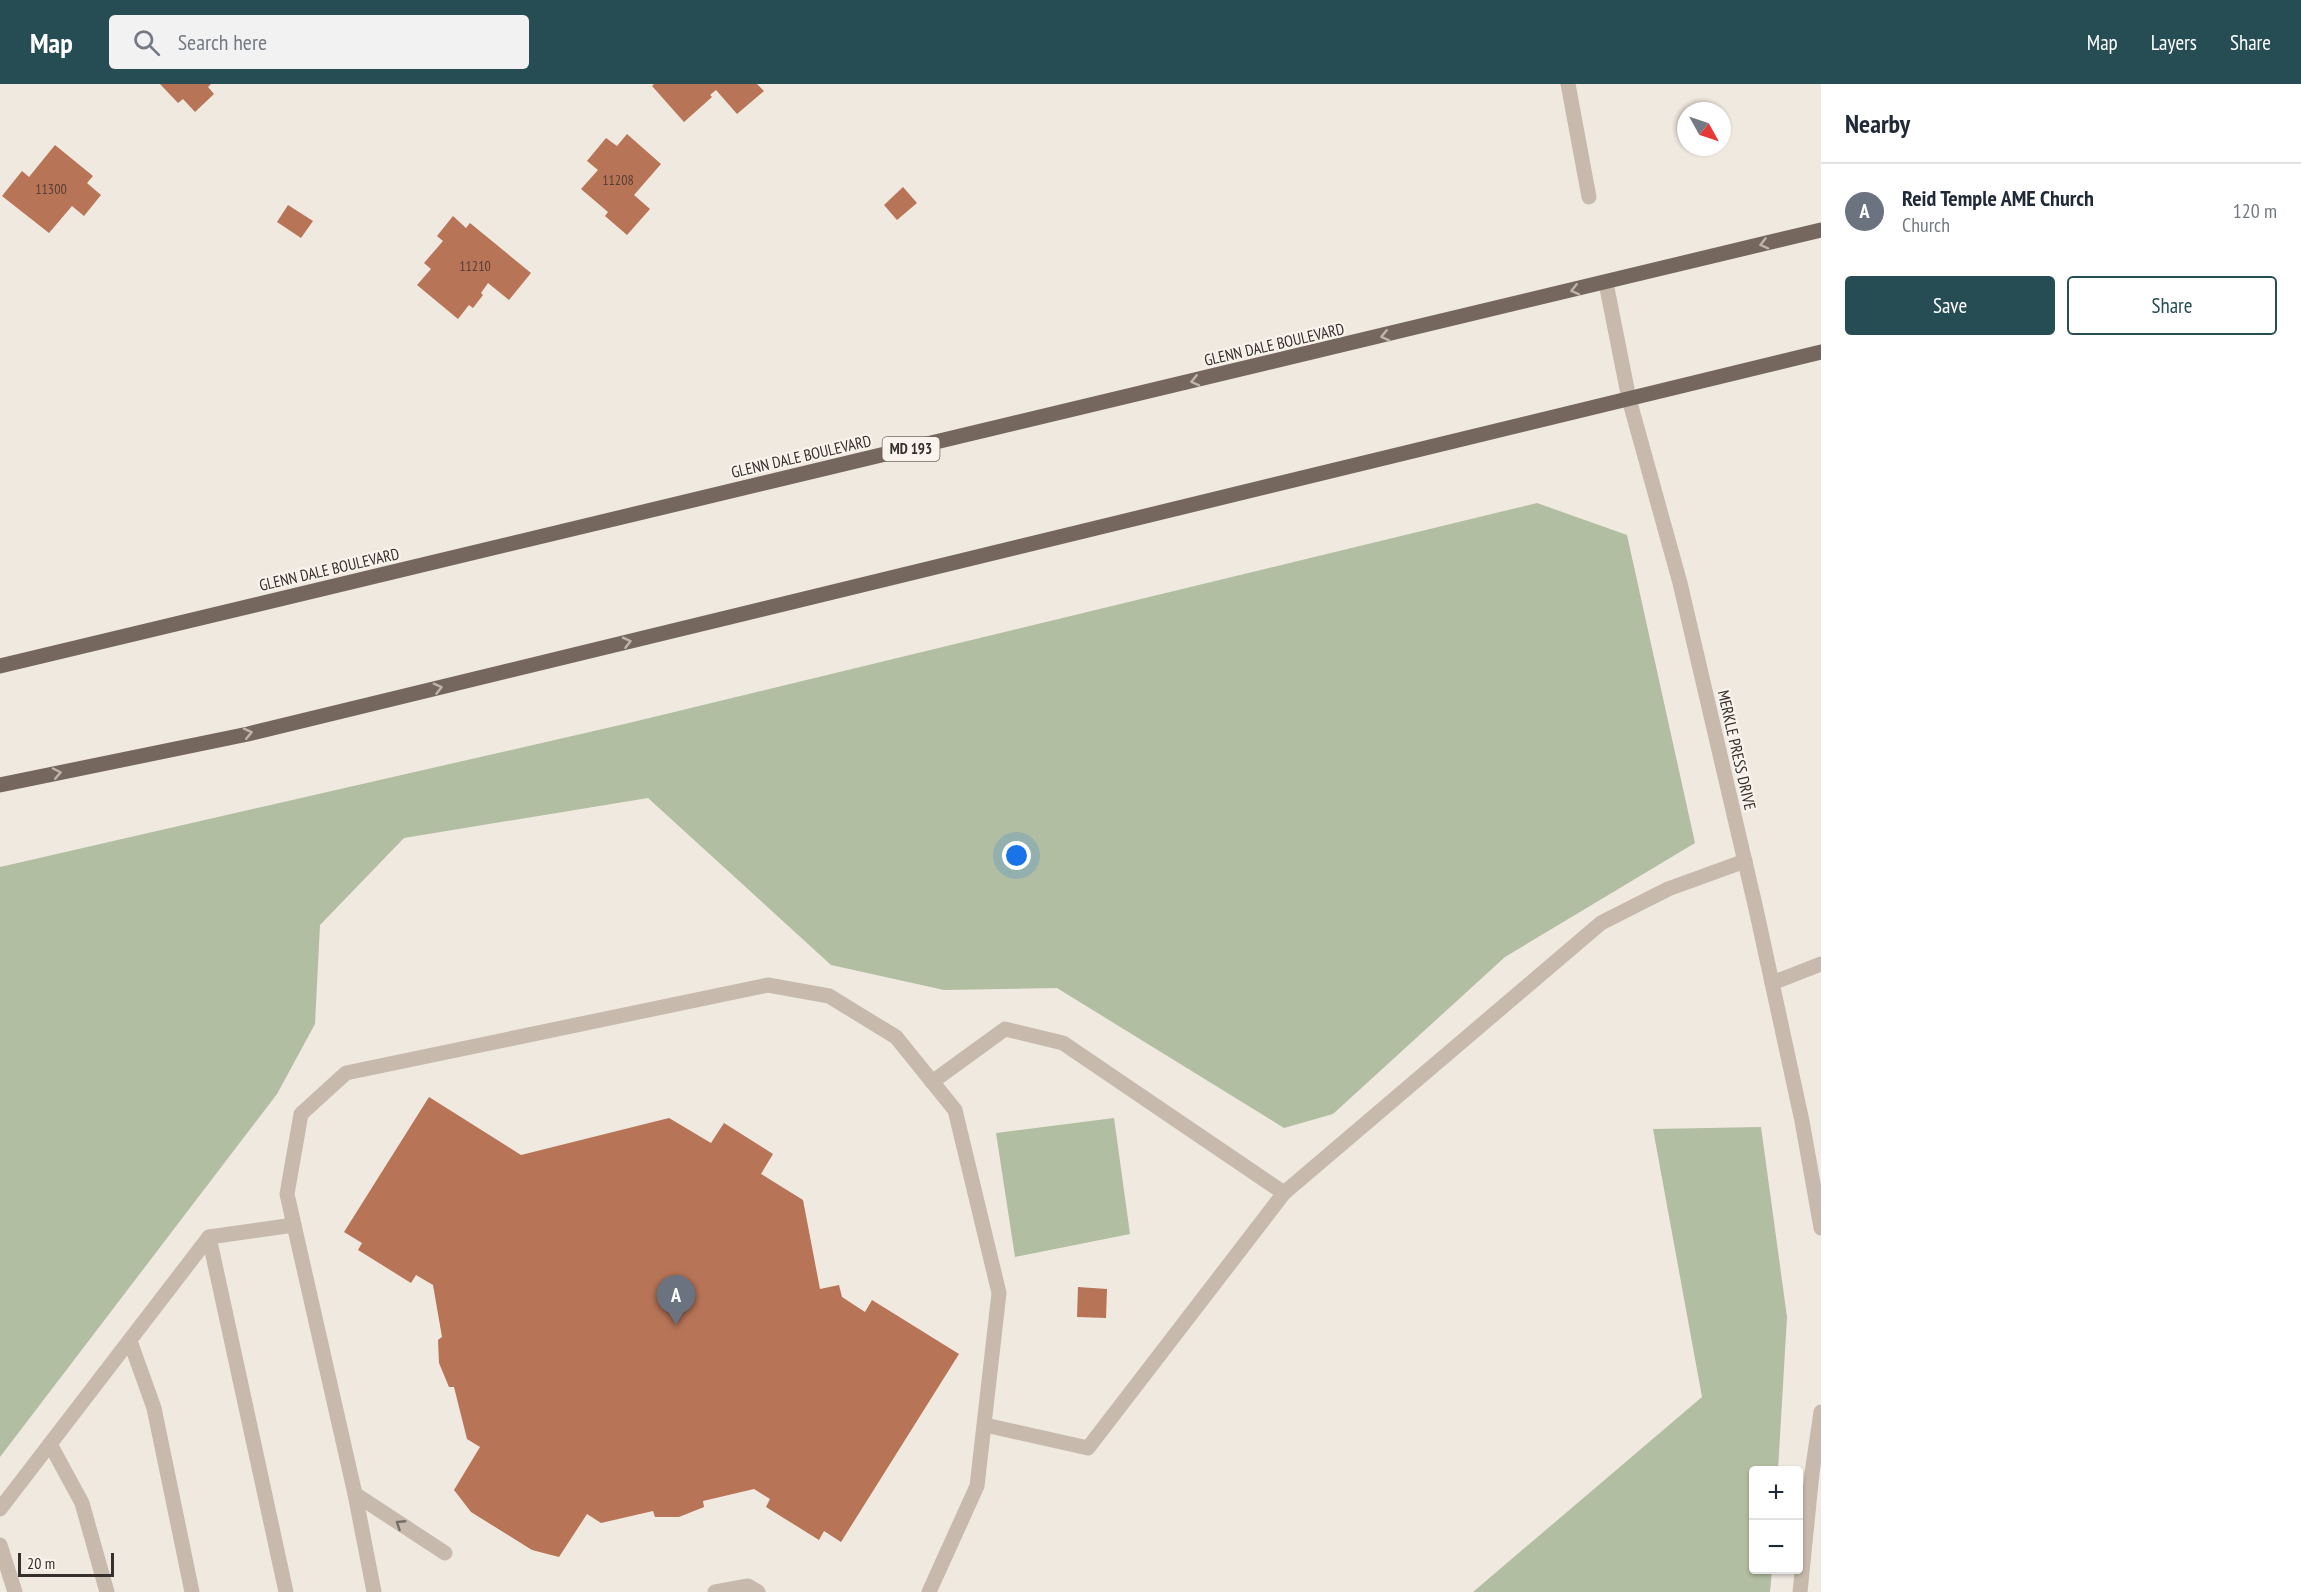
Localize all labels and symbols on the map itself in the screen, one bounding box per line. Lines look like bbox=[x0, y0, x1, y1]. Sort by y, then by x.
north arrow bbox=[1677, 102, 1731, 156]
house number: 11208 bbox=[602, 171, 634, 189]
house number: 11300 bbox=[35, 180, 67, 198]
one-way arrow bbox=[1759, 237, 1769, 250]
house number: 11210 bbox=[459, 257, 491, 275]
one-way arrow bbox=[1570, 283, 1580, 296]
street label: GLENN DALE BOULEVARD bbox=[1202, 318, 1346, 370]
one-way arrow bbox=[1380, 328, 1390, 341]
one-way arrow bbox=[1191, 374, 1201, 387]
street label: GLENN DALE BOULEVARD bbox=[729, 430, 873, 482]
road number: MD 193 bbox=[882, 437, 940, 461]
street label: GLENN DALE BOULEVARD bbox=[257, 543, 401, 595]
one-way arrow bbox=[622, 637, 632, 650]
one-way arrow bbox=[433, 682, 443, 695]
street label: MERKLE PRESS DRIVE bbox=[1713, 688, 1761, 812]
one-way arrow bbox=[243, 728, 253, 741]
one-way arrow bbox=[52, 767, 62, 780]
your location bbox=[1002, 841, 1031, 870]
pin: A bbox=[656, 1276, 696, 1325]
one-way arrow bbox=[396, 1520, 407, 1531]
scale bar bbox=[18, 1550, 114, 1578]

